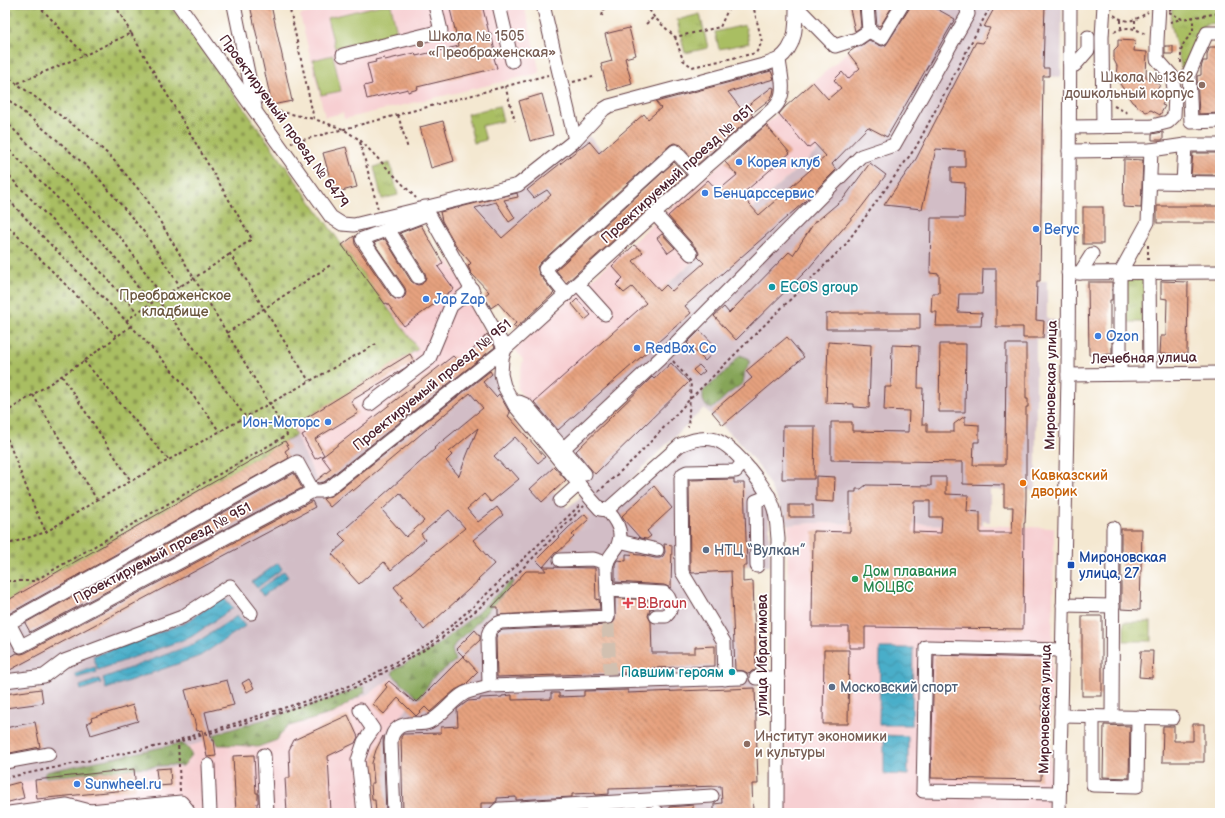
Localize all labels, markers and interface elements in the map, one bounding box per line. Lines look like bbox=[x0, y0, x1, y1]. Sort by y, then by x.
place label: Школа № 1505 «Преображенская» bbox=[428, 28, 556, 61]
street label: Проектируемый проезд № 6479 bbox=[216, 31, 352, 211]
marker: Школа № 1505 «Преображенская» bbox=[415, 39, 425, 49]
place label: Школа №1362 дошкольный корпус bbox=[1065, 69, 1195, 102]
marker: Школа №1362 дошкольный корпус bbox=[1197, 80, 1207, 90]
street label: Проектируемый проезд № 951 bbox=[597, 101, 757, 247]
place label: Корея клуб bbox=[747, 154, 820, 171]
marker: Корея клуб bbox=[734, 157, 744, 167]
place label: Бенцарссервис bbox=[713, 185, 814, 202]
marker: Бенцарссервис bbox=[700, 188, 710, 198]
place label: Вегус bbox=[1044, 221, 1080, 238]
marker: Вегус bbox=[1031, 224, 1041, 234]
place label: ECOS group bbox=[780, 279, 858, 296]
marker: ECOS group bbox=[767, 282, 777, 292]
park label: Преображенское кладбище bbox=[119, 287, 231, 320]
place label: Jap Zap bbox=[434, 291, 485, 308]
marker: Jap Zap bbox=[421, 294, 431, 304]
street label: Проектируемый проезд № 951 bbox=[349, 316, 515, 454]
street label: Мироновская улица bbox=[1041, 319, 1061, 450]
place label: Ozon bbox=[1106, 328, 1139, 345]
marker: Ozon bbox=[1093, 331, 1103, 341]
place label: RedBox Co bbox=[645, 340, 717, 357]
marker: RedBox Co bbox=[632, 343, 642, 353]
street label: Лечебная улица bbox=[1090, 349, 1198, 367]
place label: Ион-Моторс bbox=[242, 414, 320, 431]
marker: Ион-Моторс bbox=[323, 417, 333, 427]
place label: Кавказский дворик bbox=[1031, 467, 1108, 500]
marker: Кавказский дворик bbox=[1018, 478, 1028, 488]
street label: Проектируемый проезд № 951 bbox=[70, 499, 254, 607]
place label: НТЦ “Вулкан” bbox=[714, 542, 806, 559]
marker: НТЦ “Вулкан” bbox=[701, 545, 711, 555]
place label: Мироновская улица, 27 bbox=[1079, 549, 1167, 582]
marker: Мироновская улица, 27 bbox=[1066, 560, 1076, 570]
place label: Дом плавания МОЦВС bbox=[863, 563, 957, 596]
marker: Дом плавания МОЦВС bbox=[850, 574, 860, 584]
street label: улица Ибрагимова bbox=[754, 593, 771, 716]
place label: B.Braun bbox=[637, 595, 687, 612]
marker: B.Braun bbox=[622, 597, 634, 609]
street label: Мироновская улица bbox=[1035, 643, 1055, 774]
place label: Павшим героям bbox=[621, 664, 724, 681]
marker: Павшим героям bbox=[727, 667, 737, 677]
place label: Московский спорт bbox=[840, 679, 959, 696]
marker: Московский спорт bbox=[827, 682, 837, 692]
place label: Институт экономики и культуры bbox=[755, 728, 887, 761]
marker: Институт экономики и культуры bbox=[742, 739, 752, 749]
place label: Sunwheel.ru bbox=[85, 776, 162, 793]
marker: Sunwheel.ru bbox=[72, 779, 82, 789]

